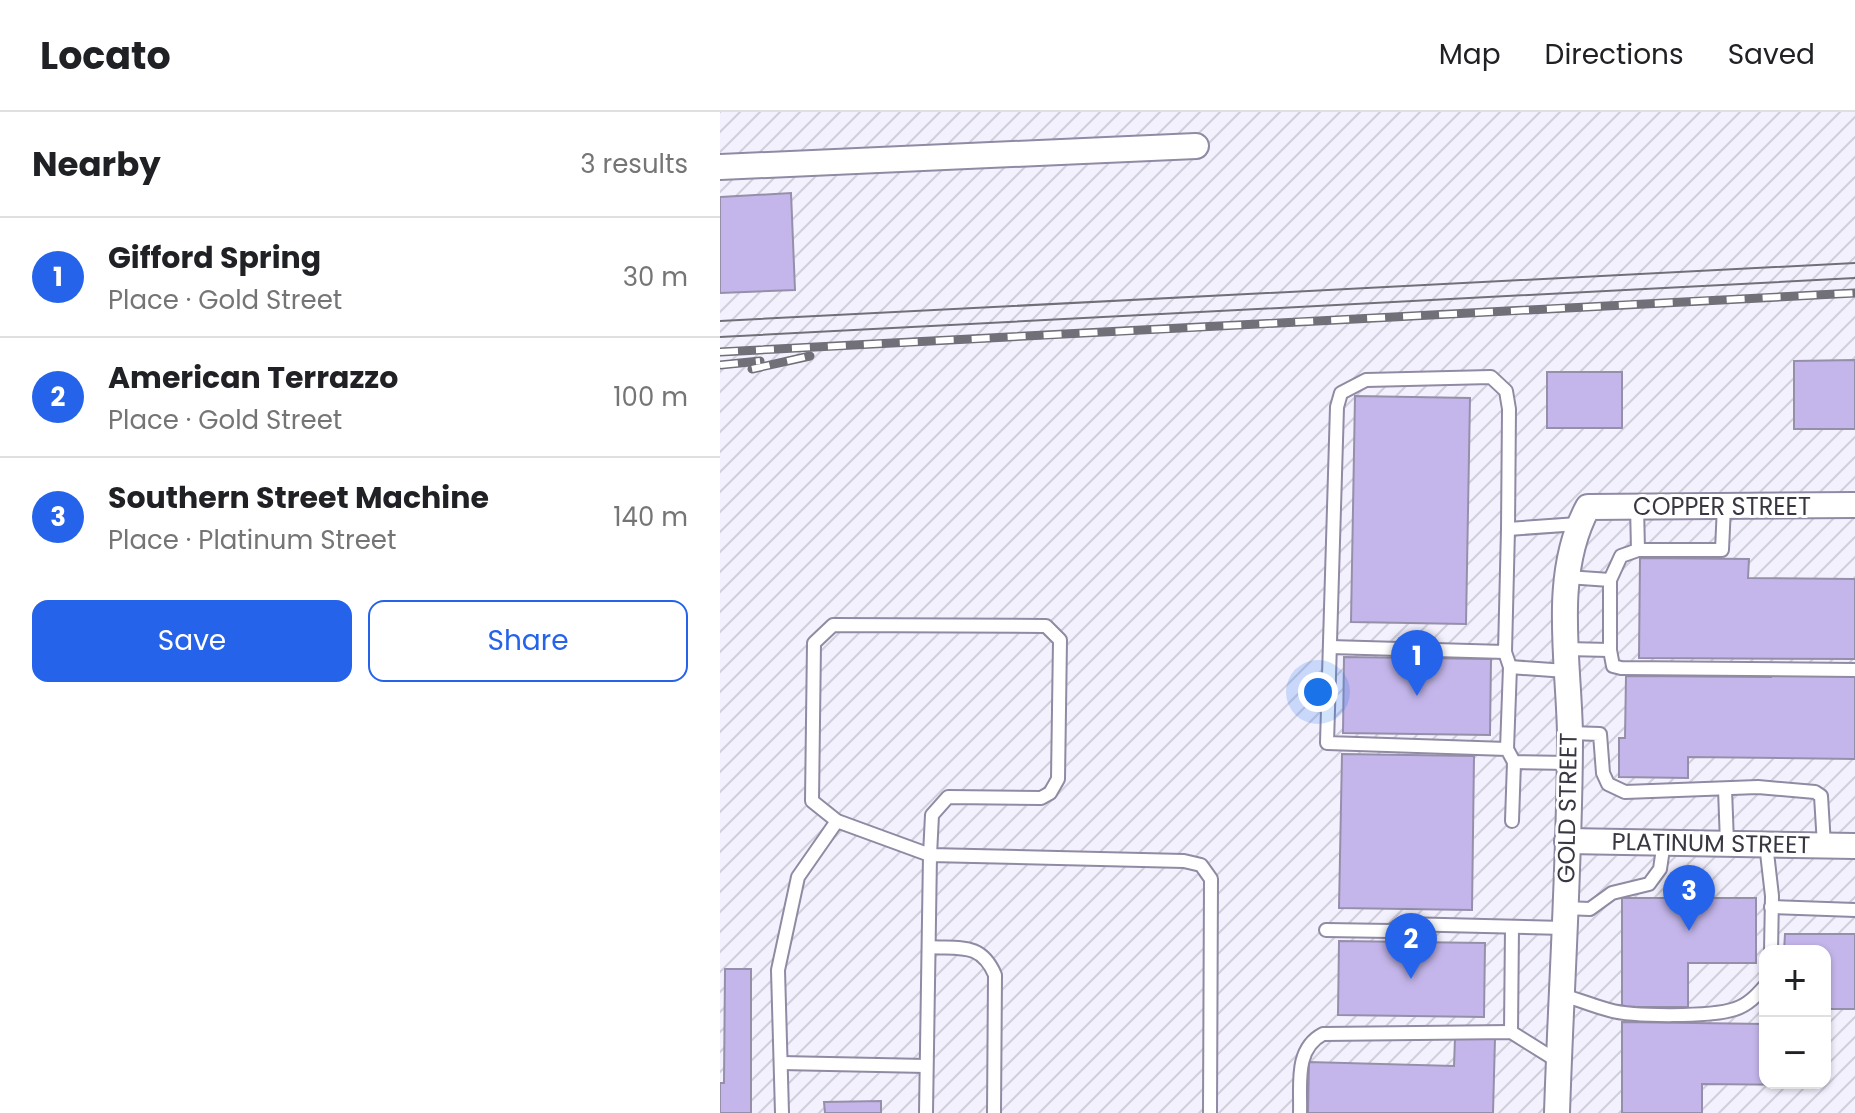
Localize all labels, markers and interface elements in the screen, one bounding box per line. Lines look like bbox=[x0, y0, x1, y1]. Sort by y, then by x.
text: Locato bbox=[40, 29, 171, 82]
text: Map bbox=[1439, 35, 1501, 74]
text: Directions bbox=[1545, 35, 1684, 74]
text: Saved bbox=[1728, 35, 1815, 74]
text: Nearby bbox=[32, 140, 161, 188]
text: 3 results bbox=[580, 146, 688, 182]
text: Gifford Spring bbox=[108, 236, 321, 279]
text: 1 bbox=[53, 259, 63, 295]
text: 30 m bbox=[623, 259, 688, 295]
text: Place · Gold Street bbox=[108, 282, 342, 318]
text: American Terrazzo bbox=[108, 356, 398, 399]
text: 2 bbox=[51, 379, 65, 415]
text: 100 m bbox=[613, 379, 688, 415]
text: Place · Gold Street bbox=[108, 402, 342, 438]
text: Southern Street Machine bbox=[108, 476, 489, 519]
street label: COPPER STREET bbox=[1633, 490, 1811, 523]
text: 3 bbox=[50, 499, 66, 535]
text: 140 m bbox=[613, 499, 688, 535]
text: Place · Platinum Street bbox=[108, 522, 396, 558]
button: Save bbox=[32, 600, 352, 682]
button: Share bbox=[368, 600, 688, 682]
pin: 1 bbox=[1391, 630, 1443, 696]
your location bbox=[1298, 672, 1338, 712]
street label: GOLD STREET bbox=[1549, 732, 1585, 884]
street label: PLATINUM STREET bbox=[1611, 825, 1811, 861]
pin: 3 bbox=[1663, 865, 1715, 931]
pin: 2 bbox=[1385, 913, 1437, 979]
map controls bbox=[1759, 945, 1831, 1089]
button: + bbox=[1759, 945, 1831, 1017]
button: − bbox=[1759, 1017, 1831, 1089]

